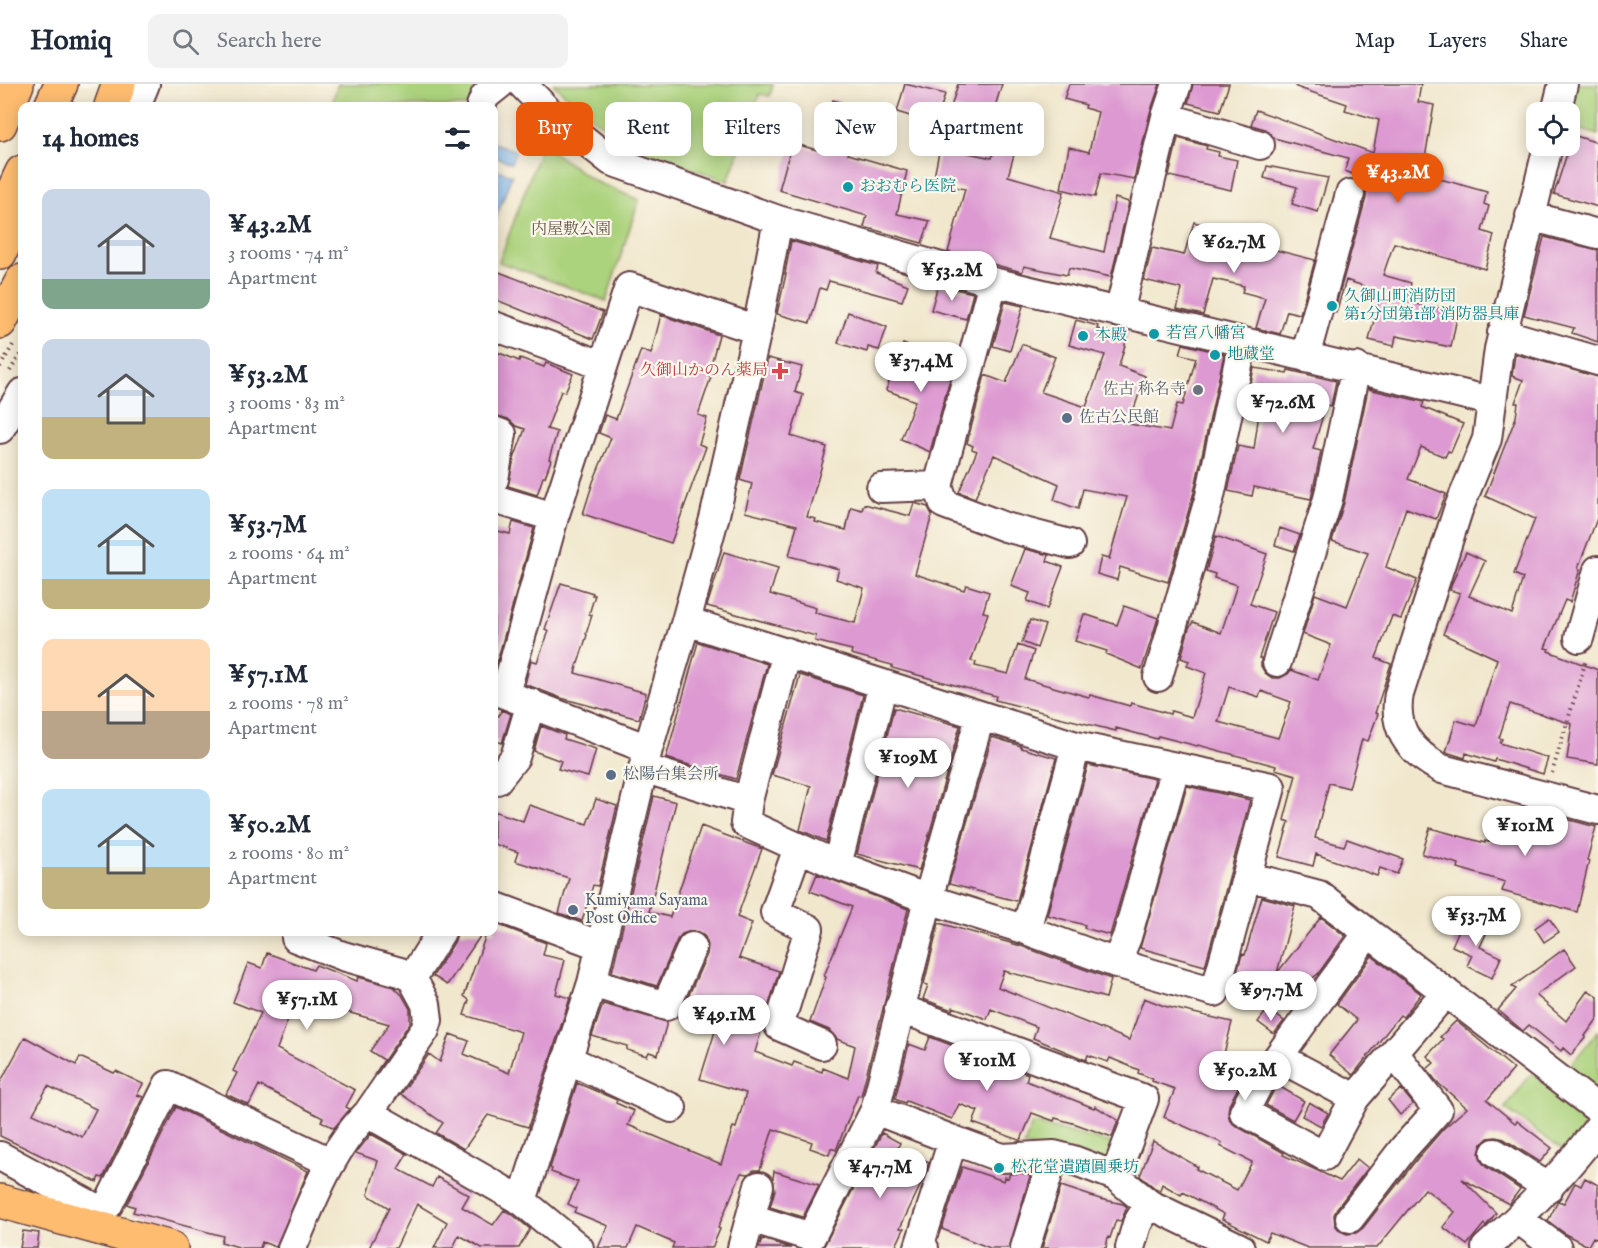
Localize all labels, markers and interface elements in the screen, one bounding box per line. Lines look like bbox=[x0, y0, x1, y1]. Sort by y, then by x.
search box bbox=[148, 14, 568, 68]
text: Homiq bbox=[30, 24, 112, 59]
icon: search bbox=[169, 25, 202, 58]
text: Search here bbox=[217, 27, 322, 55]
text: Map bbox=[1355, 28, 1395, 55]
text: Layers bbox=[1428, 28, 1487, 55]
text: Share bbox=[1520, 28, 1568, 55]
chip: Buy bbox=[516, 102, 593, 156]
chip: Rent bbox=[605, 102, 691, 156]
chip: Filters bbox=[703, 102, 802, 156]
chip: New bbox=[814, 102, 897, 156]
chip: Apartment bbox=[909, 102, 1044, 156]
map controls bbox=[1526, 102, 1580, 156]
button: locate bbox=[1526, 102, 1580, 156]
text: 14 homes bbox=[42, 122, 139, 155]
icon: filters bbox=[441, 122, 474, 155]
pin: ¥43.2M bbox=[1349, 153, 1447, 204]
text: ¥43.2M bbox=[1366, 160, 1430, 185]
place label: おおむら医院 bbox=[860, 177, 956, 197]
marker: おおむら医院 bbox=[841, 180, 855, 194]
text: ¥43.2M bbox=[228, 208, 312, 241]
icon: home bbox=[90, 213, 162, 285]
park label: 内屋敷公園 bbox=[531, 220, 611, 240]
pin: ¥62.7M bbox=[1185, 223, 1283, 274]
text: ¥62.7M bbox=[1202, 230, 1266, 255]
text: 3 rooms · 74 m² bbox=[228, 241, 349, 266]
pin: ¥53.2M bbox=[903, 251, 1001, 302]
text: ¥53.2M bbox=[921, 258, 983, 283]
text: Apartment bbox=[228, 266, 317, 291]
place label: 久御山町消防団 第1分団第1部 消防器具庫 bbox=[1344, 287, 1519, 325]
marker: 久御山町消防団 第1分団第1部 消防器具庫 bbox=[1325, 299, 1339, 313]
place label: 若宮八幡宮 bbox=[1166, 324, 1246, 344]
place label: 本殿 bbox=[1095, 326, 1127, 346]
marker: 若宮八幡宮 bbox=[1147, 327, 1161, 341]
marker: 本殿 bbox=[1076, 329, 1090, 343]
pin: ¥37.4M bbox=[872, 342, 970, 393]
place label: 地蔵堂 bbox=[1227, 345, 1275, 365]
marker: 地蔵堂 bbox=[1208, 348, 1222, 362]
text: ¥37.4M bbox=[889, 349, 953, 374]
text: ¥53.2M bbox=[228, 358, 308, 391]
place label: 久御山かのん薬局 bbox=[640, 361, 768, 381]
icon: home bbox=[90, 363, 162, 435]
marker: 久御山かのん薬局 bbox=[773, 364, 787, 378]
place label: 佐古 称名寺 bbox=[1103, 380, 1186, 400]
marker: 佐古 称名寺 bbox=[1191, 383, 1205, 397]
pin: ¥72.6M bbox=[1234, 383, 1332, 434]
text: ¥72.6M bbox=[1251, 390, 1315, 415]
text: 3 rooms · 83 m² bbox=[228, 391, 345, 416]
place label: 佐古公民館 bbox=[1079, 408, 1159, 428]
marker: 佐古公民館 bbox=[1060, 411, 1074, 425]
text: Apartment bbox=[228, 416, 317, 441]
text: ¥53.7M bbox=[228, 508, 307, 541]
icon: home bbox=[90, 513, 162, 585]
text: 2 rooms · 64 m² bbox=[228, 541, 350, 566]
text: Apartment bbox=[228, 566, 317, 591]
text: ¥57.1M bbox=[228, 658, 308, 691]
icon: home bbox=[90, 663, 162, 735]
text: 2 rooms · 78 m² bbox=[228, 691, 349, 716]
text: Apartment bbox=[228, 716, 317, 741]
pin: ¥109M bbox=[866, 738, 950, 789]
text: ¥109M bbox=[878, 745, 938, 770]
place label: 松陽台集会所 bbox=[623, 765, 719, 785]
marker: 松陽台集会所 bbox=[604, 768, 618, 782]
pin: ¥101M bbox=[1483, 806, 1567, 857]
text: ¥50.2M bbox=[228, 808, 311, 841]
icon: home bbox=[90, 813, 162, 885]
text: ¥101M bbox=[1496, 813, 1554, 838]
text: 2 rooms · 80 m² bbox=[228, 841, 349, 866]
text: Apartment bbox=[228, 866, 317, 891]
place label: Kumiyama Sayama Post Office bbox=[585, 891, 708, 929]
pin: ¥53.7M bbox=[1427, 896, 1525, 947]
marker: Kumiyama Sayama Post Office bbox=[566, 903, 580, 917]
text: ¥53.7M bbox=[1446, 903, 1506, 928]
pin: ¥97.7M bbox=[1222, 971, 1320, 1022]
text: ¥97.7M bbox=[1239, 978, 1303, 1003]
pin: ¥57.1M bbox=[258, 980, 356, 1031]
text: ¥57.1M bbox=[276, 987, 338, 1012]
pin: ¥49.1M bbox=[675, 995, 773, 1046]
text: ¥49.1M bbox=[692, 1002, 756, 1027]
pin: ¥101M bbox=[945, 1041, 1029, 1092]
text: ¥101M bbox=[958, 1048, 1016, 1073]
pin: ¥50.2M bbox=[1196, 1051, 1294, 1102]
text: ¥50.2M bbox=[1213, 1058, 1277, 1083]
pin: ¥47.7M bbox=[831, 1148, 929, 1199]
text: ¥47.7M bbox=[848, 1155, 912, 1180]
place label: 松花堂遺蹟圓乗坊 bbox=[1011, 1158, 1139, 1178]
marker: 松花堂遺蹟圓乗坊 bbox=[992, 1161, 1006, 1175]

